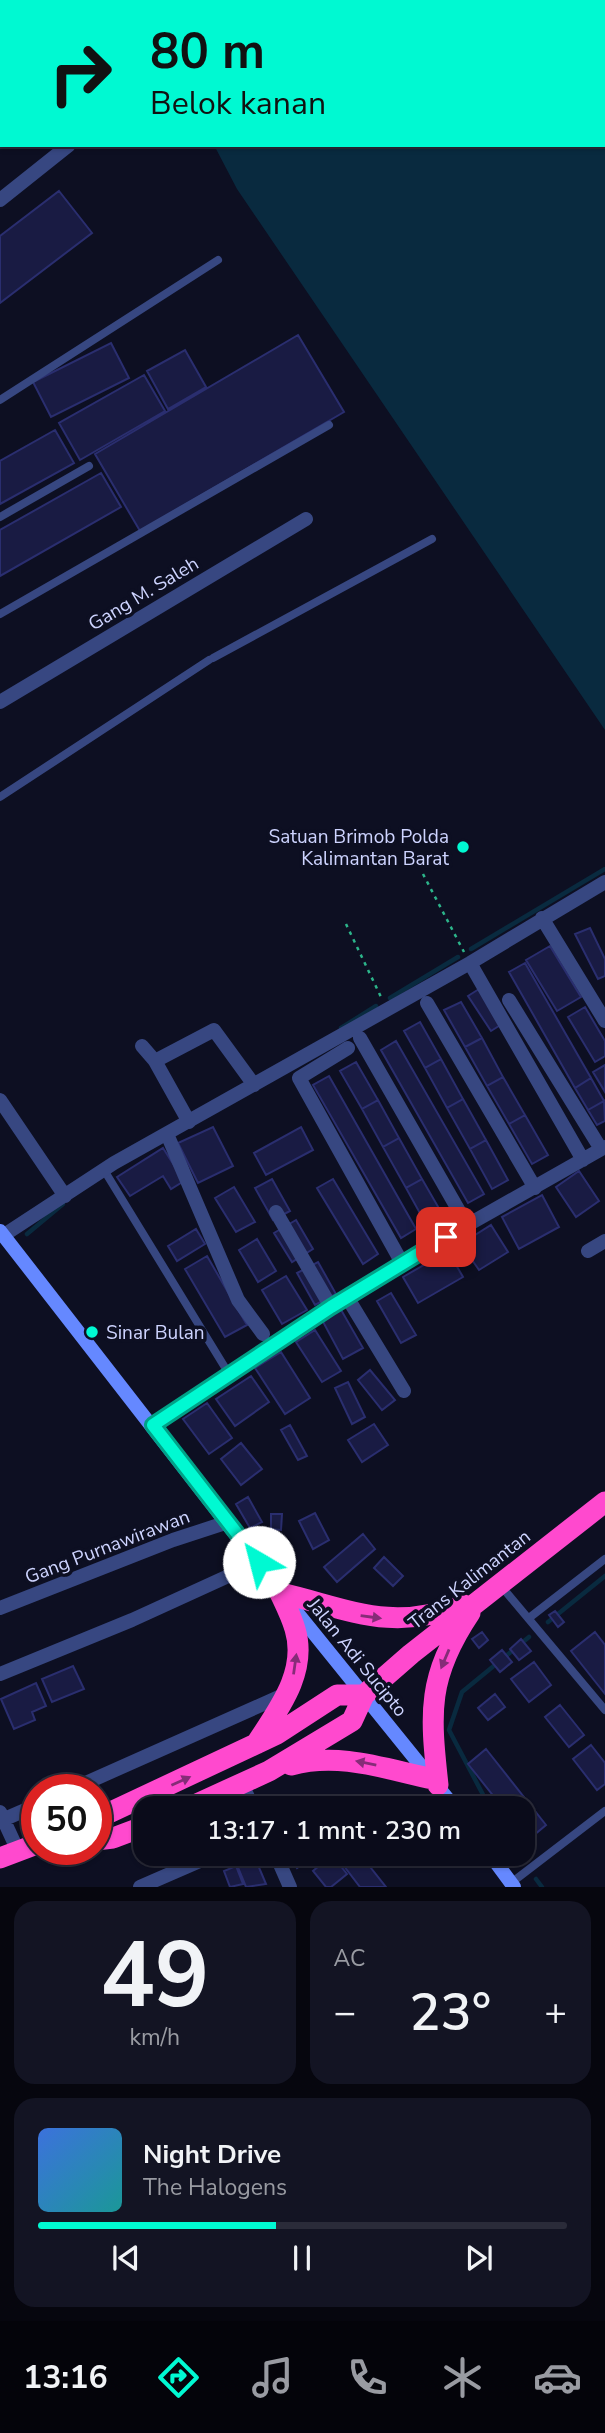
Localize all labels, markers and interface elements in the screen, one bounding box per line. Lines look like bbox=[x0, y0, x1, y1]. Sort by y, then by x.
text: 80 m bbox=[150, 18, 265, 85]
icon: right bbox=[35, 28, 126, 119]
text: Belok kanan bbox=[150, 82, 326, 125]
street label: Gang M. Saleh bbox=[84, 551, 203, 637]
place label: Satuan Brimob Polda Kalimantan Barat bbox=[269, 824, 449, 872]
marker: Satuan Brimob Polda Kalimantan Barat bbox=[455, 839, 471, 855]
pin bbox=[416, 1207, 476, 1267]
icon: arrive bbox=[427, 1218, 465, 1256]
place label: Sinar Bulan bbox=[106, 1320, 205, 1346]
marker: Sinar Bulan bbox=[84, 1324, 100, 1340]
street label: Gang Purnawirawan bbox=[21, 1504, 193, 1590]
street label: Trans Kalimantan bbox=[403, 1524, 536, 1636]
position arrow bbox=[222, 1525, 296, 1599]
street label: Jalan Adi Sucipto bbox=[301, 1592, 413, 1722]
one-way arrow bbox=[360, 1612, 382, 1623]
one-way arrow bbox=[439, 1648, 450, 1669]
one-way arrow bbox=[290, 1653, 301, 1675]
one-way arrow bbox=[355, 1758, 377, 1769]
speed limit sign: 50 bbox=[21, 1774, 112, 1865]
one-way arrow bbox=[171, 1775, 191, 1787]
text: 13:17 · 1 mnt · 230 m bbox=[207, 1813, 461, 1848]
text: 49 bbox=[100, 1914, 209, 2038]
text: AC bbox=[334, 1943, 365, 1974]
text: 23° bbox=[409, 1977, 491, 2048]
text: − bbox=[334, 1987, 356, 2038]
text: + bbox=[544, 1987, 567, 2038]
text: km/h bbox=[129, 2022, 180, 2053]
text: Night Drive bbox=[143, 2137, 281, 2172]
text: The Halogens bbox=[143, 2172, 287, 2203]
icon: previous bbox=[107, 2239, 145, 2277]
icon: pause bbox=[283, 2239, 321, 2277]
icon: next bbox=[460, 2239, 498, 2277]
icon: directions bbox=[154, 2353, 203, 2402]
icon: music bbox=[248, 2353, 297, 2402]
icon: phone bbox=[343, 2353, 392, 2402]
icon: climate bbox=[438, 2353, 487, 2402]
icon: car bbox=[533, 2353, 582, 2402]
text: 13:16 bbox=[23, 2356, 108, 2399]

